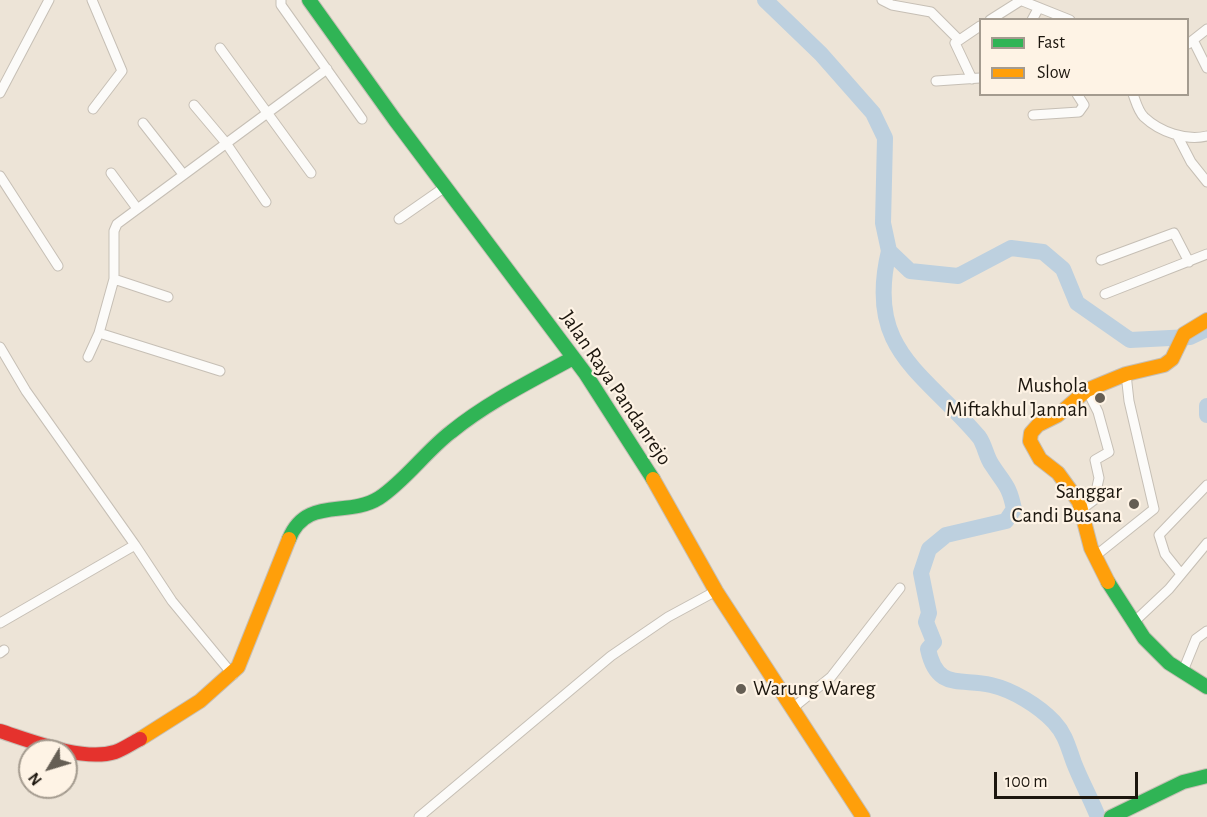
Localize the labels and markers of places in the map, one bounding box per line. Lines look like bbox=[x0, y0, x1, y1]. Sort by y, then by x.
place label: Mushola Miftakhul Jannah bbox=[946, 373, 1088, 423]
marker: Mushola Miftakhul Jannah bbox=[1093, 391, 1107, 405]
place label: Sanggar Candi Busana bbox=[1012, 479, 1122, 529]
marker: Sanggar Candi Busana bbox=[1127, 497, 1141, 511]
place label: Warung Wareg bbox=[753, 676, 875, 702]
marker: Warung Wareg bbox=[734, 682, 748, 696]

